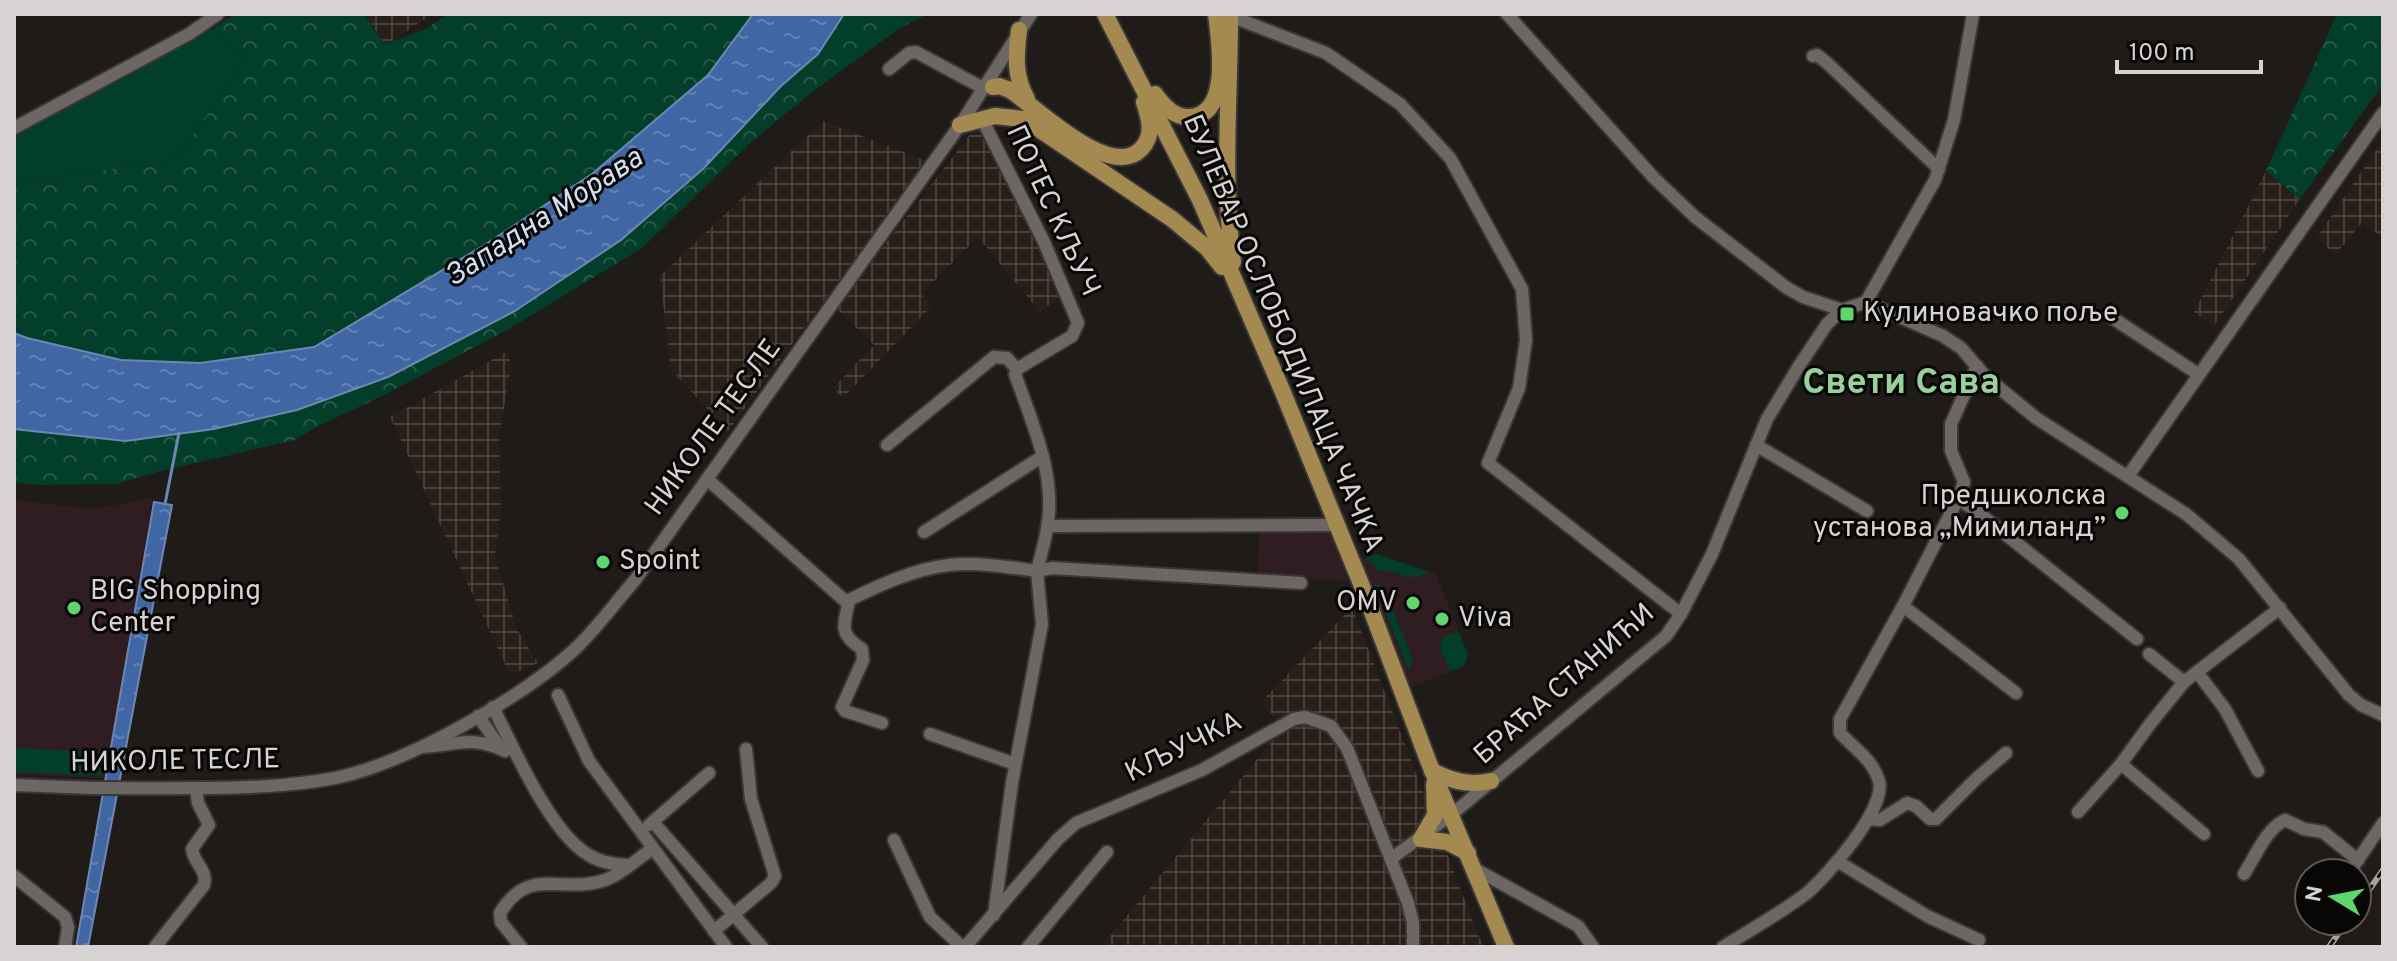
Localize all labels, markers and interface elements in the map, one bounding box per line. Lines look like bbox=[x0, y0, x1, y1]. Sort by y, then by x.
scale bar bbox=[2117, 24, 2261, 74]
text: 100 m bbox=[2129, 39, 2195, 69]
street label: БУЛЕВАР ОСЛОБОДИЛАЦА ЧАЧКА bbox=[1173, 109, 1391, 559]
street label: ПОТЕС КЉУЧ bbox=[997, 120, 1107, 302]
water label: Западна Морава bbox=[439, 140, 651, 296]
place label: Кулиновачко поље bbox=[1863, 296, 2118, 332]
marker: Кулиновачко поље bbox=[1838, 305, 1856, 323]
street label: НИКОЛЕ ТЕСЛЕ bbox=[638, 332, 790, 524]
district label: Свети Сава bbox=[1802, 361, 2000, 407]
place label: Предшколска установа „Мимиланд” bbox=[1813, 479, 2106, 547]
marker: Предшколска установа „Мимиланд” bbox=[2113, 504, 2131, 522]
place label: Spoint bbox=[619, 544, 701, 580]
marker: Spoint bbox=[594, 553, 612, 571]
place label: BIG Shopping Center bbox=[90, 574, 261, 642]
place label: OMV bbox=[1336, 585, 1397, 621]
marker: OMV bbox=[1404, 594, 1422, 612]
street label: БРАЋА СТАНИЋИ bbox=[1467, 596, 1663, 774]
marker: BIG Shopping Center bbox=[65, 599, 83, 617]
place label: Viva bbox=[1458, 601, 1512, 637]
marker: Viva bbox=[1433, 610, 1451, 628]
street label: КЉУЧКА bbox=[1119, 704, 1249, 792]
street label: НИКОЛЕ ТЕСЛЕ bbox=[70, 742, 280, 782]
north arrow bbox=[2293, 857, 2373, 937]
text: N bbox=[2301, 884, 2330, 904]

